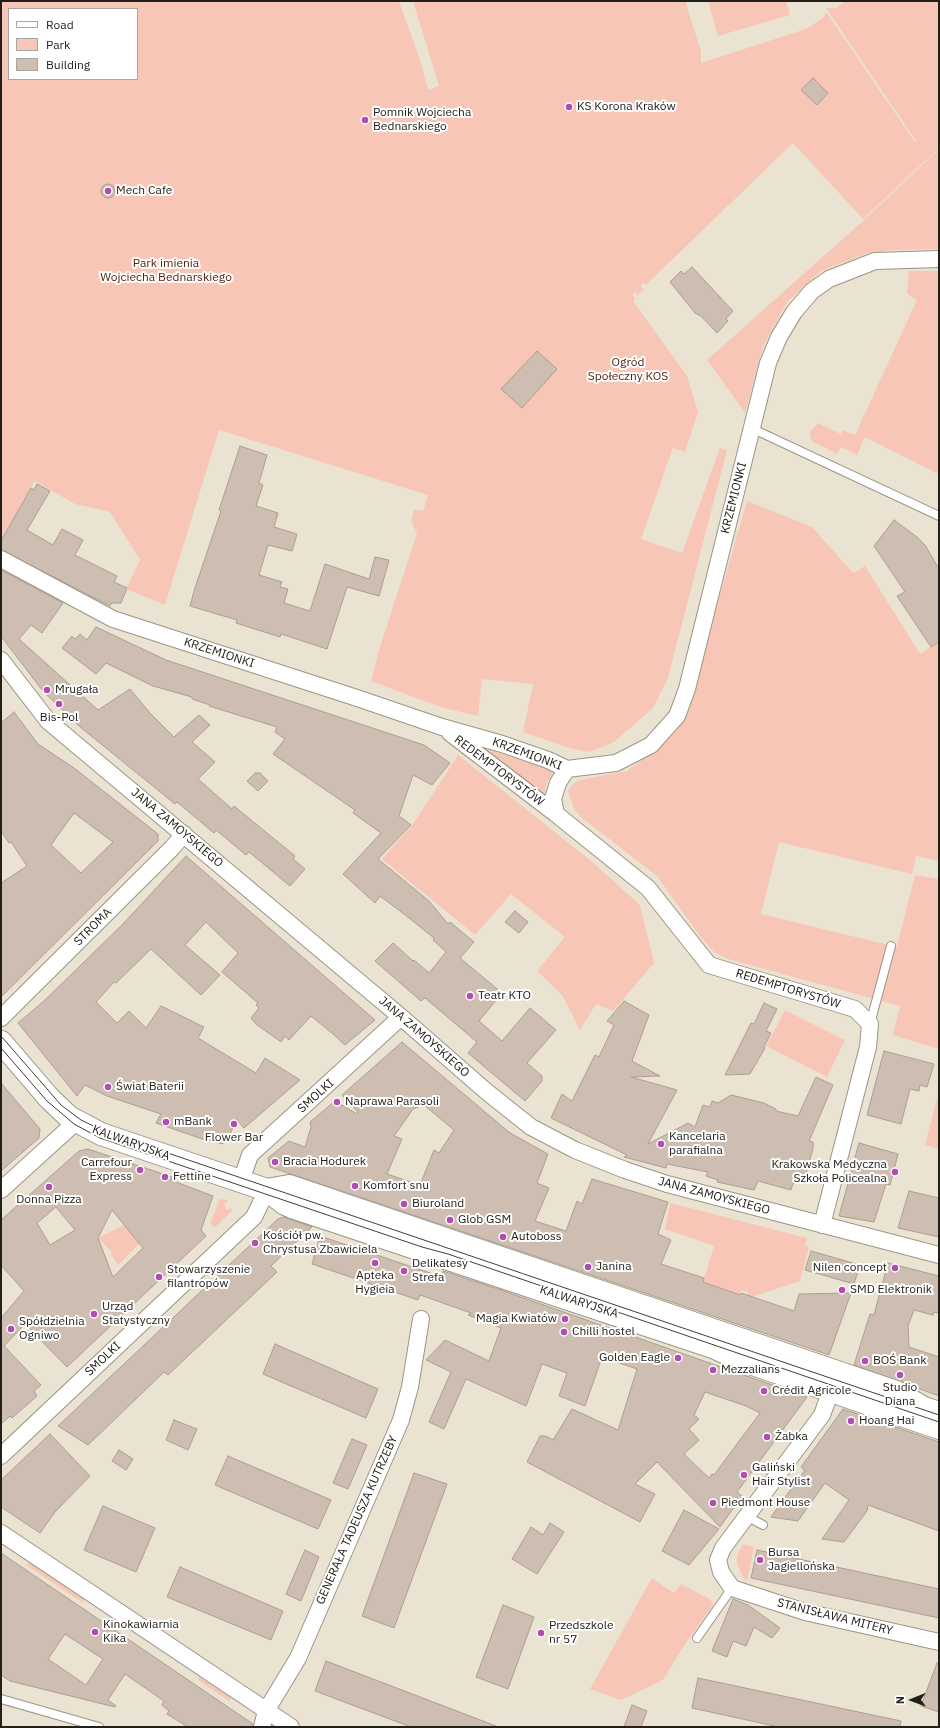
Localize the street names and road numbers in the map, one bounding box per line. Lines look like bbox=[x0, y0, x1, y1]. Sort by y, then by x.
street label: KRZEMIONKI bbox=[718, 461, 750, 535]
street label: KRZEMIONKI bbox=[182, 635, 256, 671]
street label: REDEMPTORYSTÓW bbox=[451, 733, 547, 809]
street label: KRZEMIONKI bbox=[490, 735, 564, 773]
street label: JANA ZAMOYSKIEGO bbox=[128, 785, 226, 871]
street label: STROMA bbox=[71, 905, 115, 949]
street label: REDEMPTORYSTÓW bbox=[734, 966, 842, 1012]
street label: JANA ZAMOYSKIEGO bbox=[376, 994, 472, 1080]
street label: SMOLKI bbox=[295, 1076, 337, 1116]
street label: KALWARYJSKA bbox=[90, 1122, 172, 1164]
street label: JANA ZAMOYSKIEGO bbox=[656, 1174, 772, 1218]
street label: KALWARYJSKA bbox=[538, 1283, 620, 1321]
street label: SMOLKI bbox=[82, 1339, 124, 1379]
street label: GENERAŁA TADEUSZA KUTRZEBY bbox=[313, 1433, 401, 1607]
street label: STANISŁAWA MITERY bbox=[776, 1596, 894, 1638]

